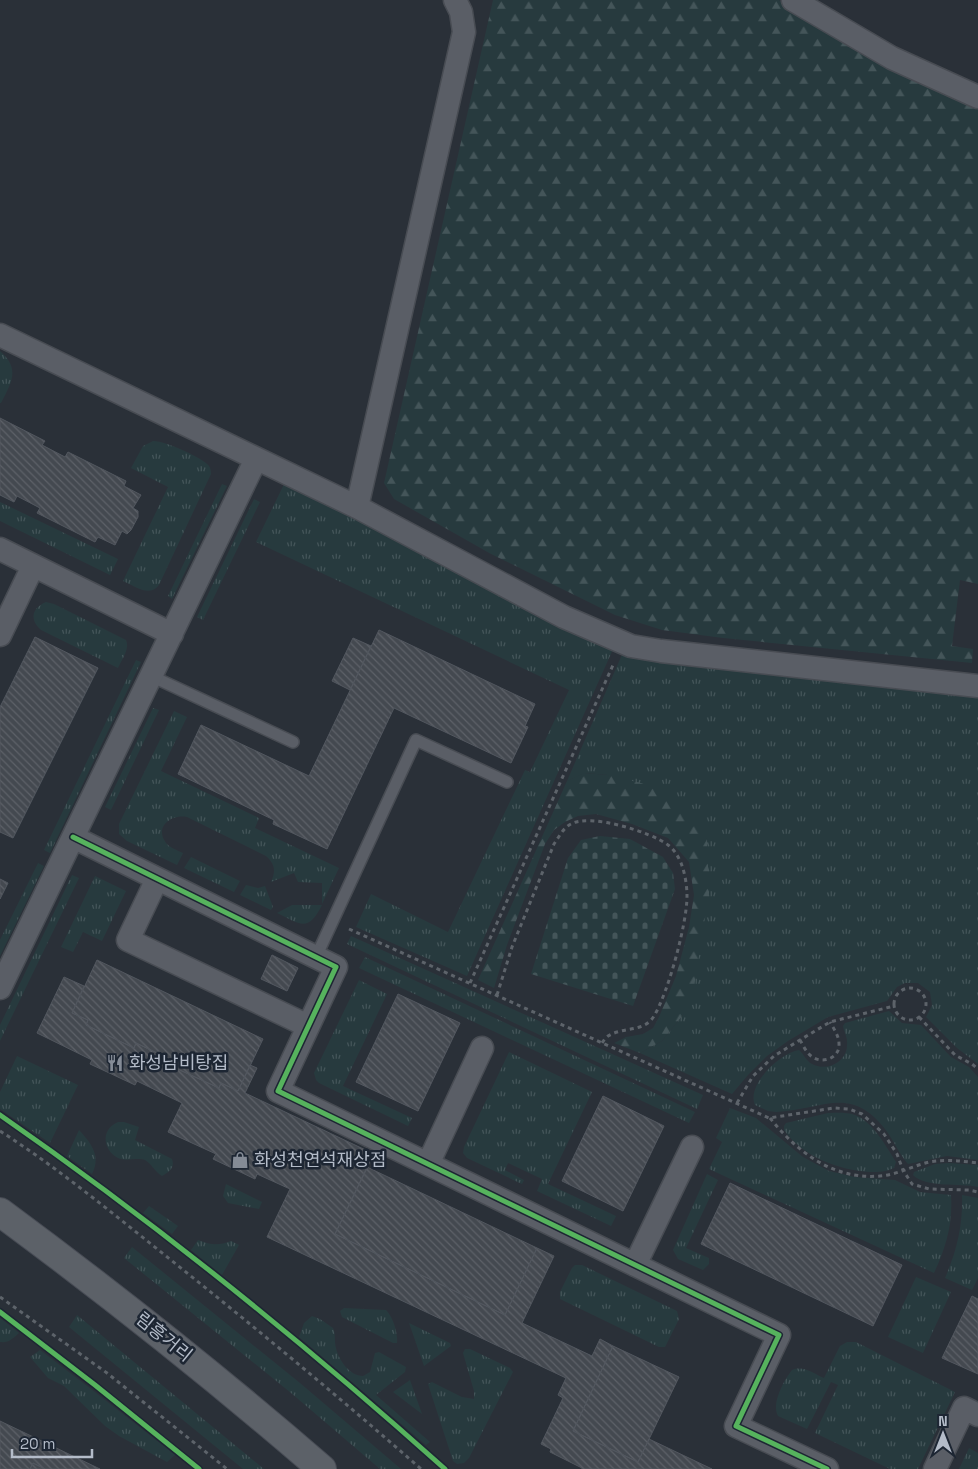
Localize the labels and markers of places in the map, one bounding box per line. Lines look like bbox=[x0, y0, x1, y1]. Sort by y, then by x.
place label: 화성남비탕집 bbox=[129, 1051, 228, 1074]
restaurant icon: 화성남비탕집 bbox=[105, 1053, 125, 1073]
place label: 화성천연석재상점 bbox=[254, 1148, 386, 1171]
shop icon: 화성천연석재상점 bbox=[230, 1150, 250, 1170]

